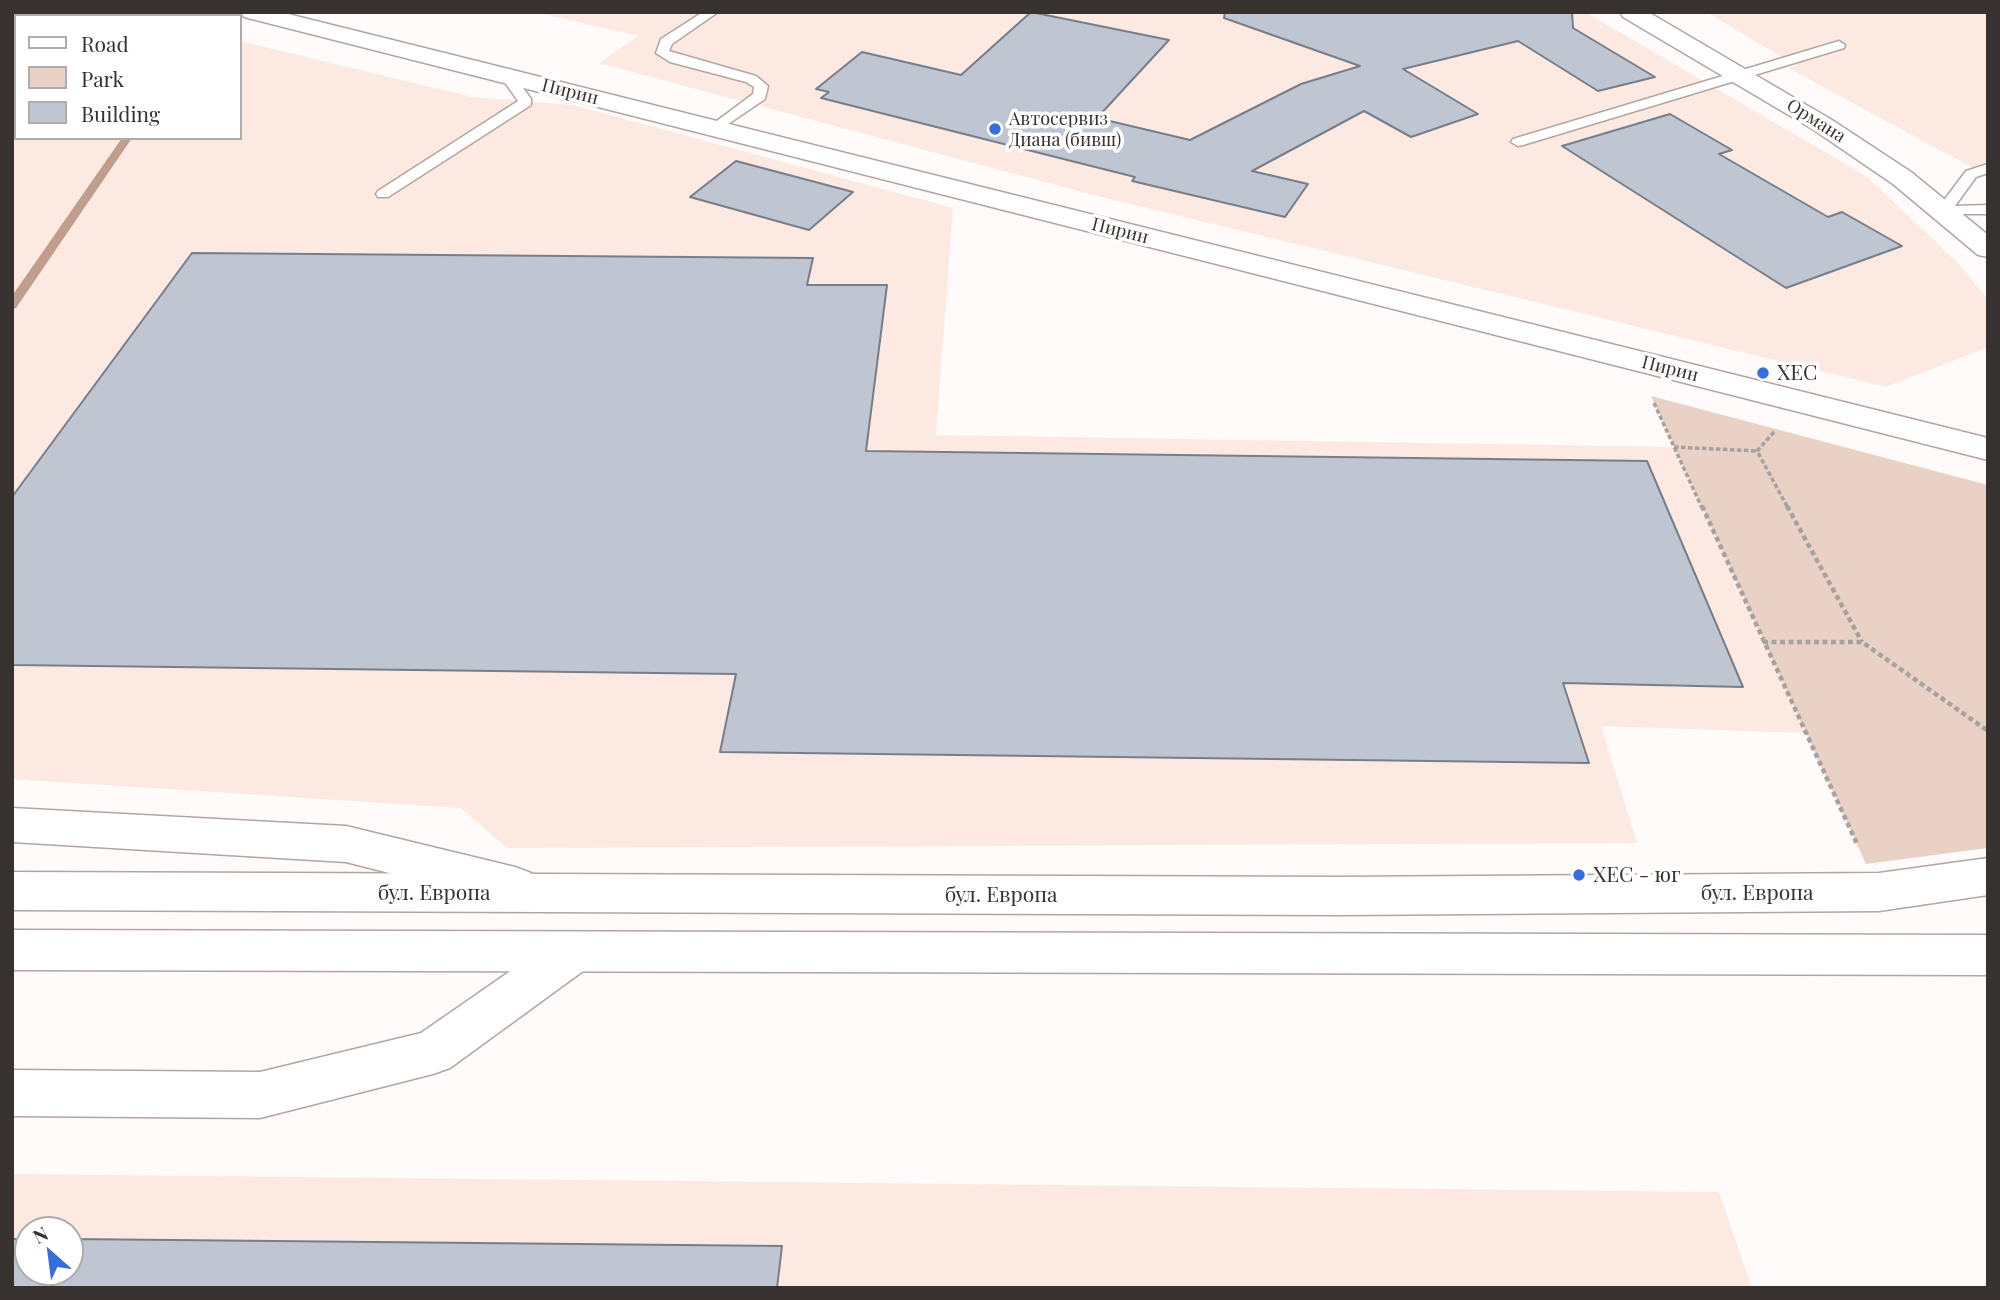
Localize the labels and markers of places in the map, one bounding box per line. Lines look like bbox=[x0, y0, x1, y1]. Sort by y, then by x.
place label: Автосервиз Диана (бивш) bbox=[1009, 108, 1121, 150]
marker: Автосервиз Диана (бивш) bbox=[987, 121, 1003, 137]
place label: ХЕС bbox=[1777, 360, 1818, 386]
marker: ХЕС bbox=[1755, 365, 1771, 381]
place label: ХЕС - юг bbox=[1593, 862, 1681, 888]
marker: ХЕС - юг bbox=[1571, 867, 1587, 883]

